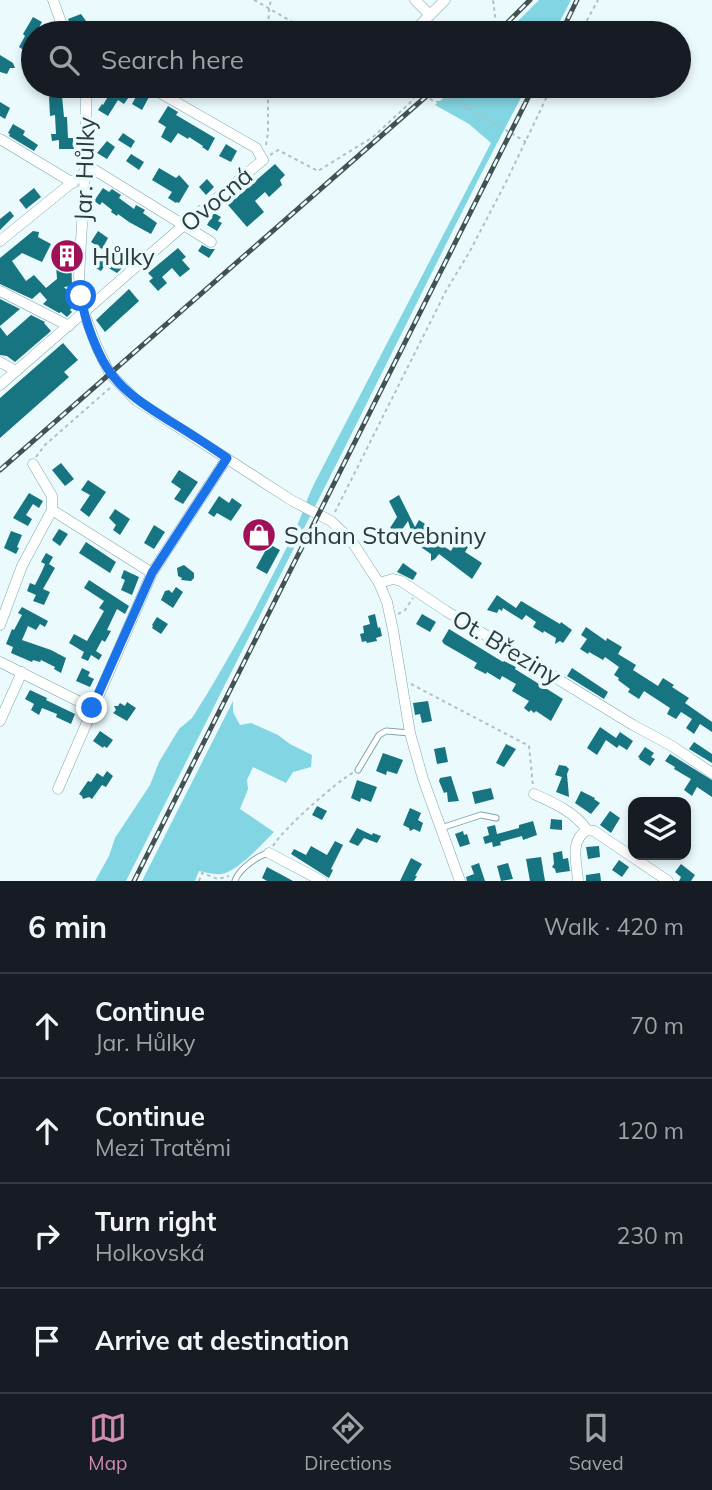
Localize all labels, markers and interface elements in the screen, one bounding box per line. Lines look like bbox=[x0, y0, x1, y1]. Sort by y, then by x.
search box bbox=[21, 21, 691, 98]
icon: search bbox=[45, 41, 83, 79]
text: Search here bbox=[101, 43, 244, 76]
street label: Jar. Hůlky bbox=[67, 116, 101, 222]
street label: Ovocná bbox=[174, 160, 258, 238]
building icon: Hůlky bbox=[48, 237, 86, 275]
place label: Hůlky bbox=[92, 241, 155, 271]
route start bbox=[65, 280, 96, 311]
shop icon: Sahan Stavebniny bbox=[240, 516, 278, 554]
place label: Sahan Stavebniny bbox=[284, 520, 486, 550]
street label: Ot. Březiny bbox=[447, 603, 567, 691]
route end bbox=[76, 692, 107, 723]
map controls bbox=[628, 797, 691, 860]
button: layers bbox=[628, 797, 691, 860]
text: 6 min bbox=[28, 908, 107, 946]
text: Walk · 420 m bbox=[544, 912, 684, 941]
text: Continue bbox=[95, 995, 205, 1028]
icon: ahead bbox=[28, 1007, 66, 1045]
text: 70 m bbox=[630, 1011, 684, 1040]
text: Jar. Hůlky bbox=[95, 1028, 196, 1057]
text: Continue bbox=[95, 1100, 205, 1133]
icon: ahead bbox=[28, 1112, 66, 1150]
text: 120 m bbox=[616, 1116, 684, 1145]
text: Mezi Tratěmi bbox=[95, 1133, 231, 1162]
text: Turn right bbox=[95, 1205, 216, 1238]
icon: right bbox=[28, 1217, 66, 1255]
text: 230 m bbox=[616, 1221, 684, 1250]
text: Holkovská bbox=[95, 1238, 205, 1267]
icon: arrive bbox=[28, 1322, 66, 1360]
text: Arrive at destination bbox=[95, 1324, 350, 1357]
tab: Map bbox=[88, 1409, 127, 1475]
tab: Directions bbox=[304, 1409, 392, 1475]
tab: Saved bbox=[569, 1409, 624, 1475]

